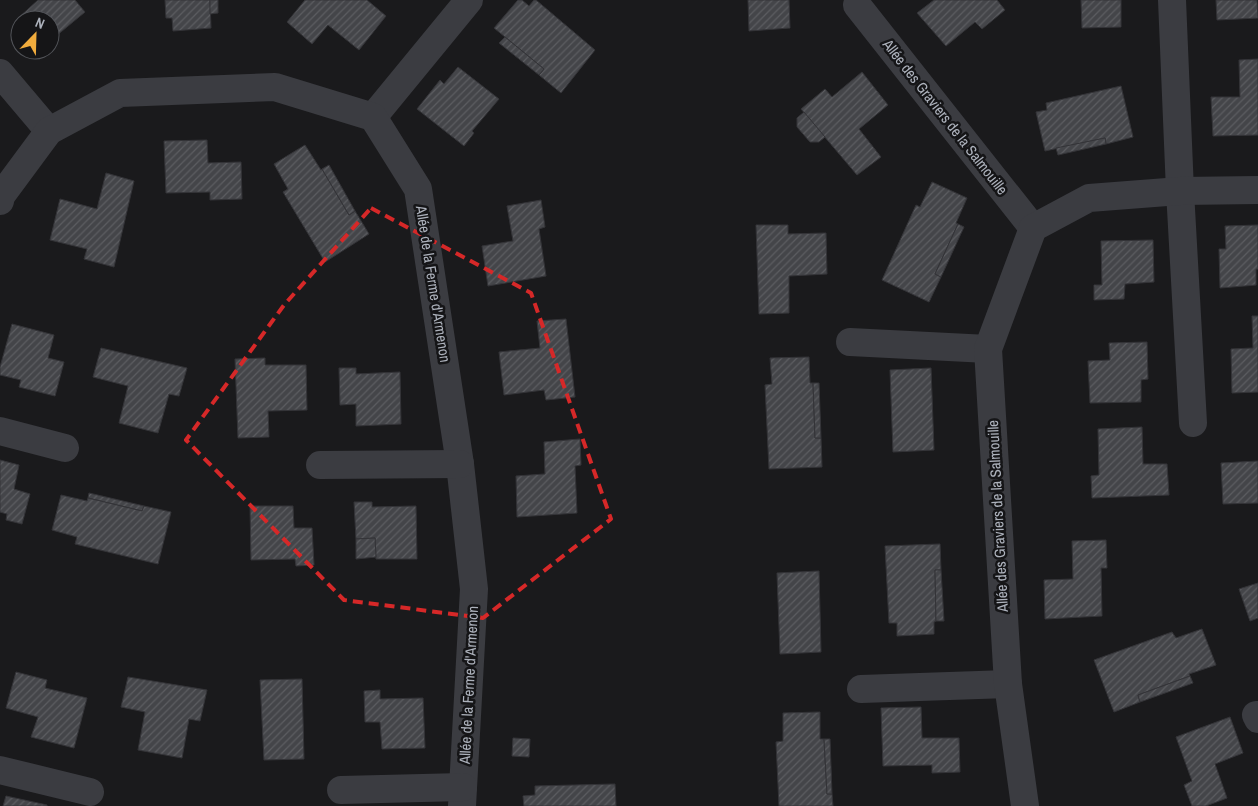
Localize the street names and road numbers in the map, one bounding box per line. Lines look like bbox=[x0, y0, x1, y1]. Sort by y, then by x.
street label: Allée des Graviers de la Salmouille bbox=[877, 34, 1013, 199]
street label: Allée de la Ferme d'Armenon bbox=[411, 203, 456, 364]
street label: Allée des Graviers de la Salmouille bbox=[982, 419, 1013, 613]
street label: Allée de la Ferme d'Armenon bbox=[454, 605, 483, 766]

